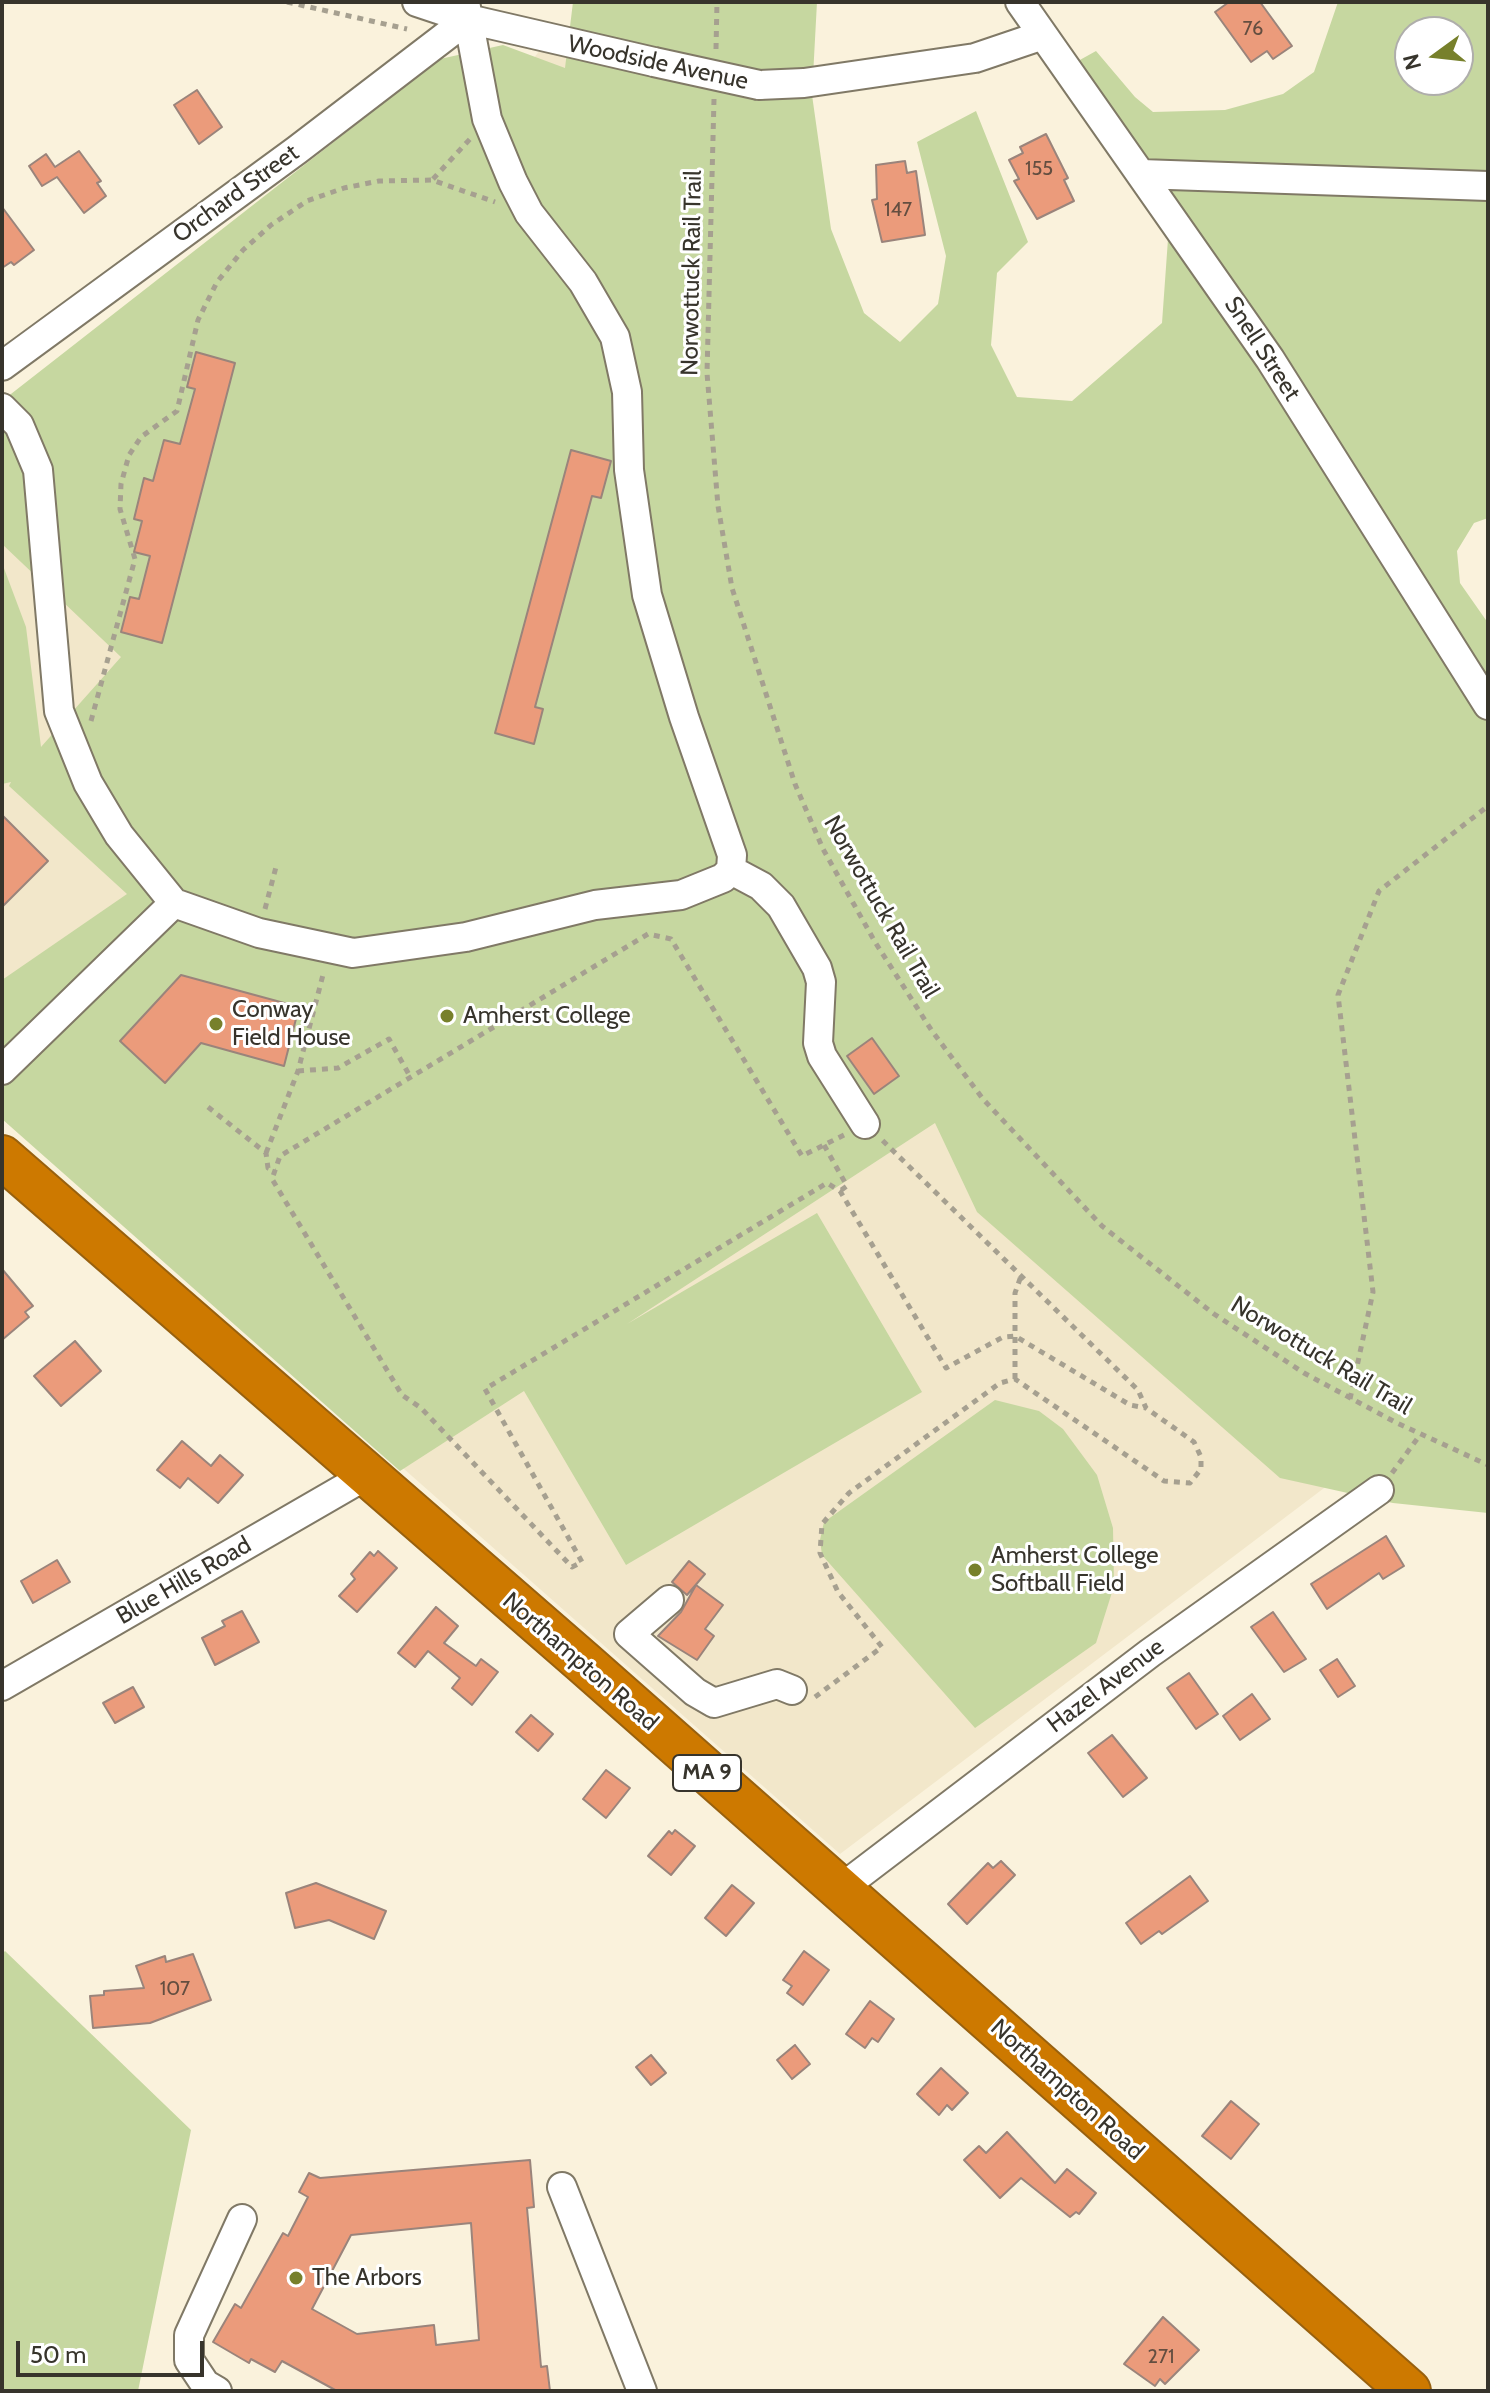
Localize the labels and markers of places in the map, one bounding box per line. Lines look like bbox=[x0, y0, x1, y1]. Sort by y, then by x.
place label: Conway Field House bbox=[232, 996, 351, 1052]
place label: Amherst College bbox=[463, 1002, 631, 1030]
marker: Amherst College bbox=[438, 1007, 456, 1025]
marker: Conway Field House bbox=[207, 1015, 225, 1033]
place label: Amherst College Softball Field bbox=[991, 1542, 1159, 1598]
marker: Amherst College Softball Field bbox=[966, 1561, 984, 1579]
place label: The Arbors bbox=[312, 2264, 422, 2292]
marker: The Arbors bbox=[287, 2269, 305, 2287]

